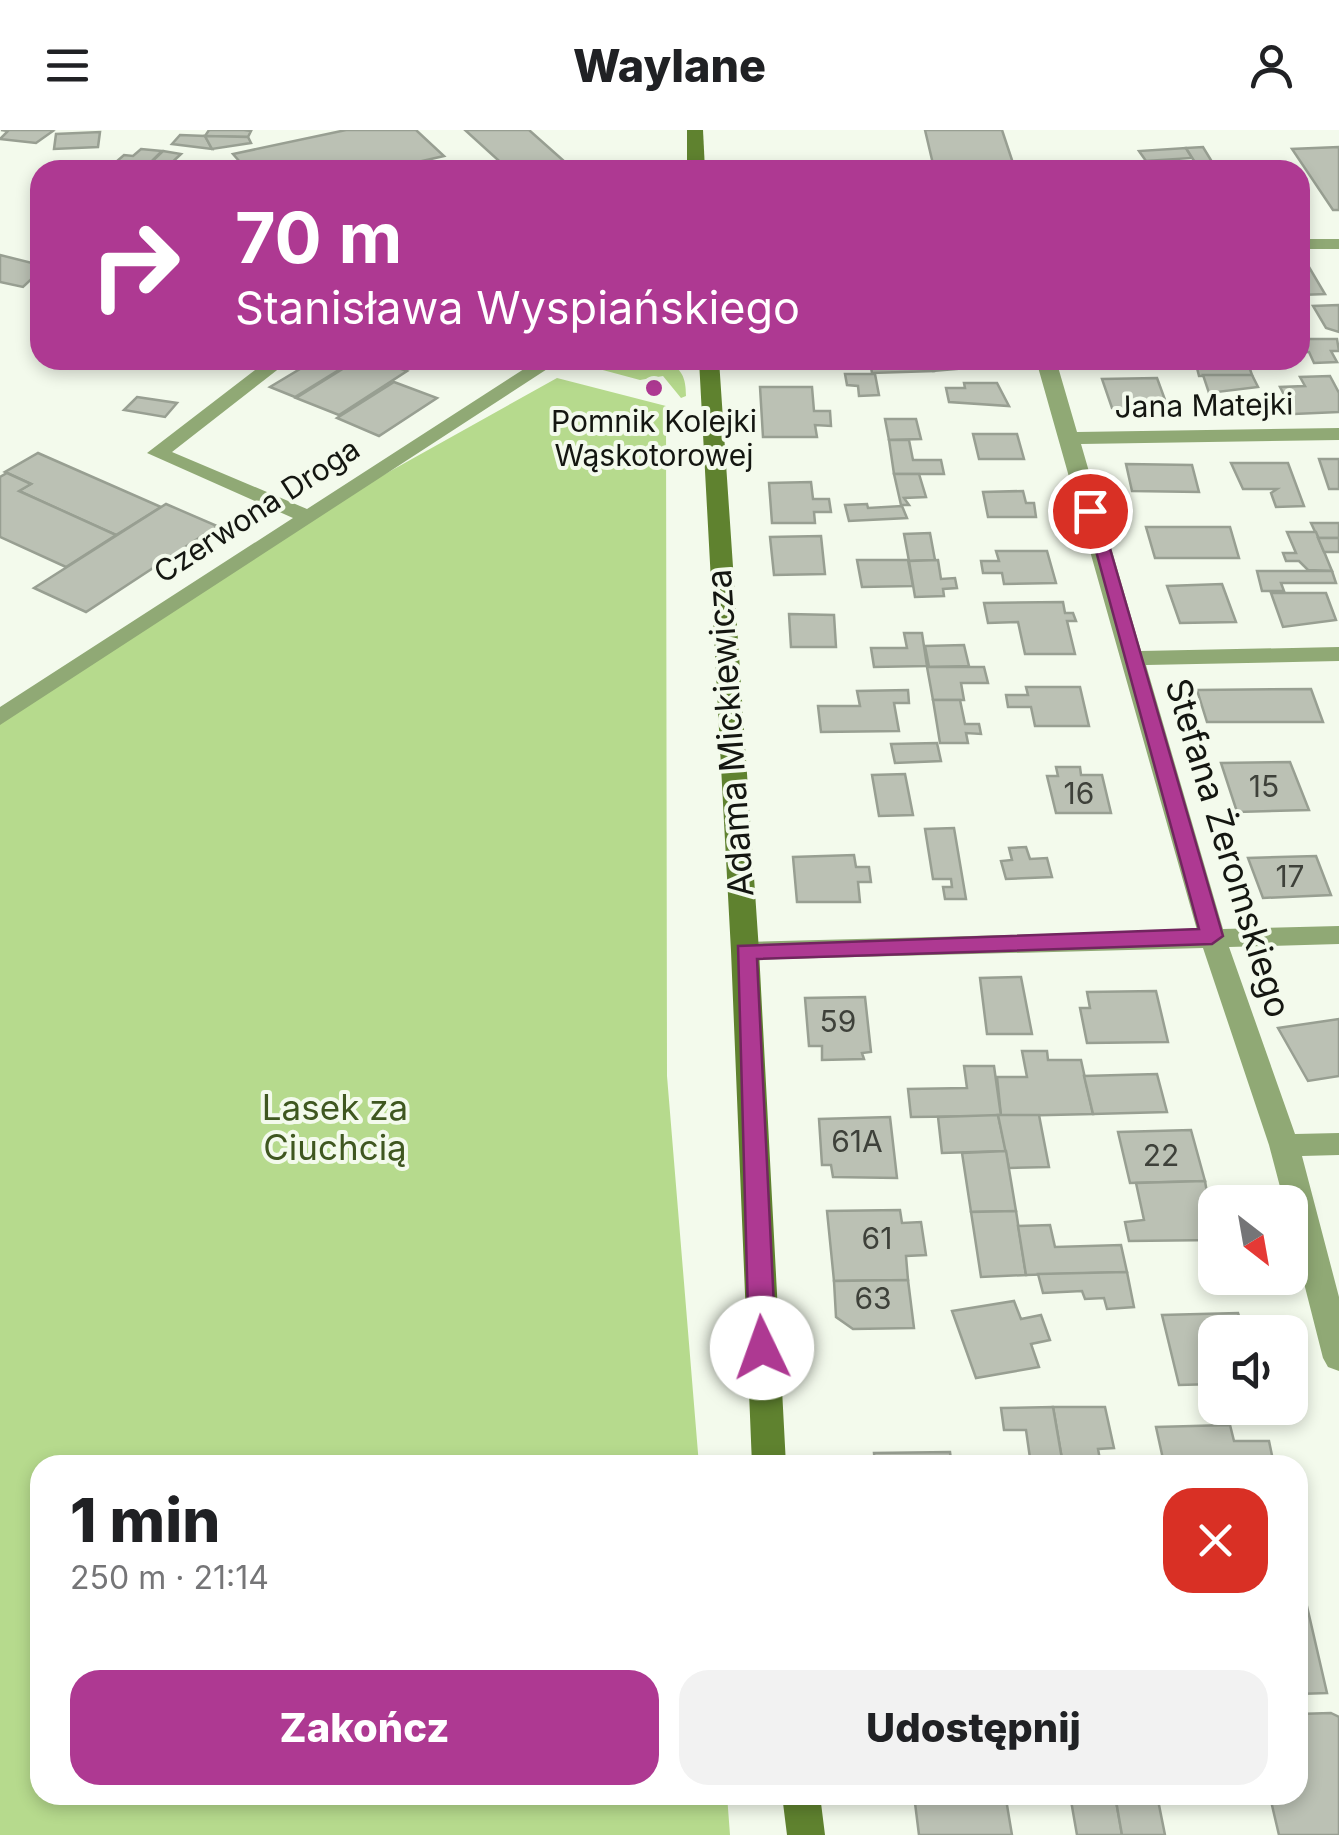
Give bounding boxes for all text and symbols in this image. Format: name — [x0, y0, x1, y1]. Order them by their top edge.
icon: menu — [40, 38, 95, 93]
text: Waylane — [573, 38, 766, 93]
icon: person — [1244, 38, 1299, 93]
text: 70 m — [235, 195, 402, 280]
icon: right — [70, 200, 200, 330]
text: Stanisława Wyspiańskiego — [235, 280, 800, 335]
marker: Pomnik Kolejki Wąskotorowej — [643, 377, 665, 399]
street label: Jana Matejki — [1114, 385, 1294, 425]
place label: Pomnik Kolejki Wąskotorowej — [551, 403, 757, 473]
street label: Czerwona Droga — [147, 430, 366, 590]
pin — [1048, 469, 1133, 554]
icon: arrive — [1063, 484, 1118, 539]
street label: Adama Mickiewicza — [697, 568, 761, 898]
street label: Stefana Żeromskiego — [1157, 673, 1300, 1022]
house number: 15 — [1249, 768, 1279, 804]
house number: 16 — [1064, 775, 1094, 811]
house number: 17 — [1275, 858, 1305, 894]
house number: 59 — [820, 1003, 856, 1039]
park label: Lasek za Ciuchcią — [262, 1086, 408, 1168]
house number: 61A — [831, 1123, 883, 1159]
house number: 22 — [1143, 1137, 1179, 1173]
north arrow — [1198, 1185, 1308, 1295]
map controls — [1198, 1185, 1308, 1425]
house number: 61 — [862, 1220, 892, 1256]
house number: 63 — [854, 1280, 892, 1316]
position arrow — [710, 1296, 814, 1400]
button: sound — [1198, 1315, 1308, 1425]
text: 1 min — [70, 1484, 220, 1556]
button: close — [1163, 1488, 1268, 1593]
text: 250 m · 21:14 — [70, 1558, 269, 1597]
button: Zakończ — [70, 1670, 659, 1785]
button: Udostępnij — [679, 1670, 1268, 1785]

